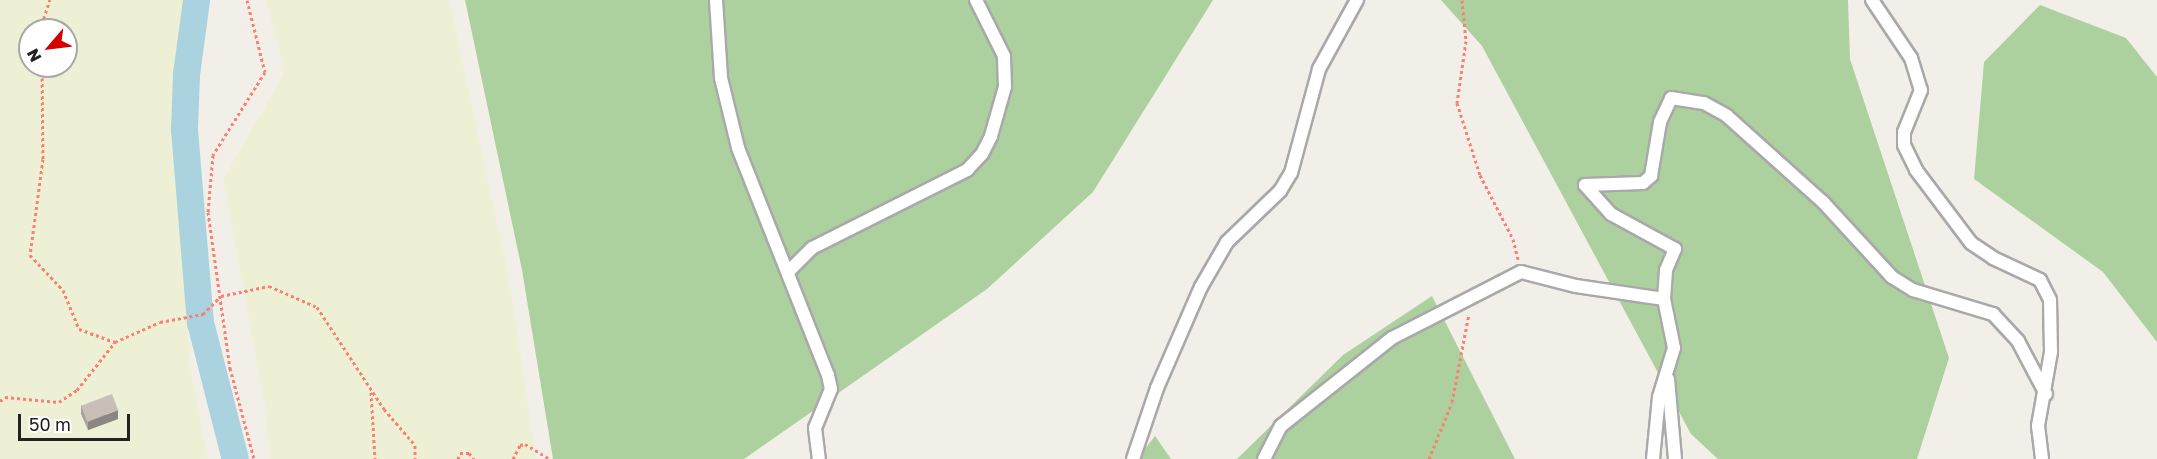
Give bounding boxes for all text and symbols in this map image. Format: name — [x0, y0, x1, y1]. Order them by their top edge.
north arrow — [18, 18, 78, 78]
text: N — [22, 45, 46, 66]
scale bar — [21, 402, 134, 440]
text: 50 m — [29, 413, 71, 435]

